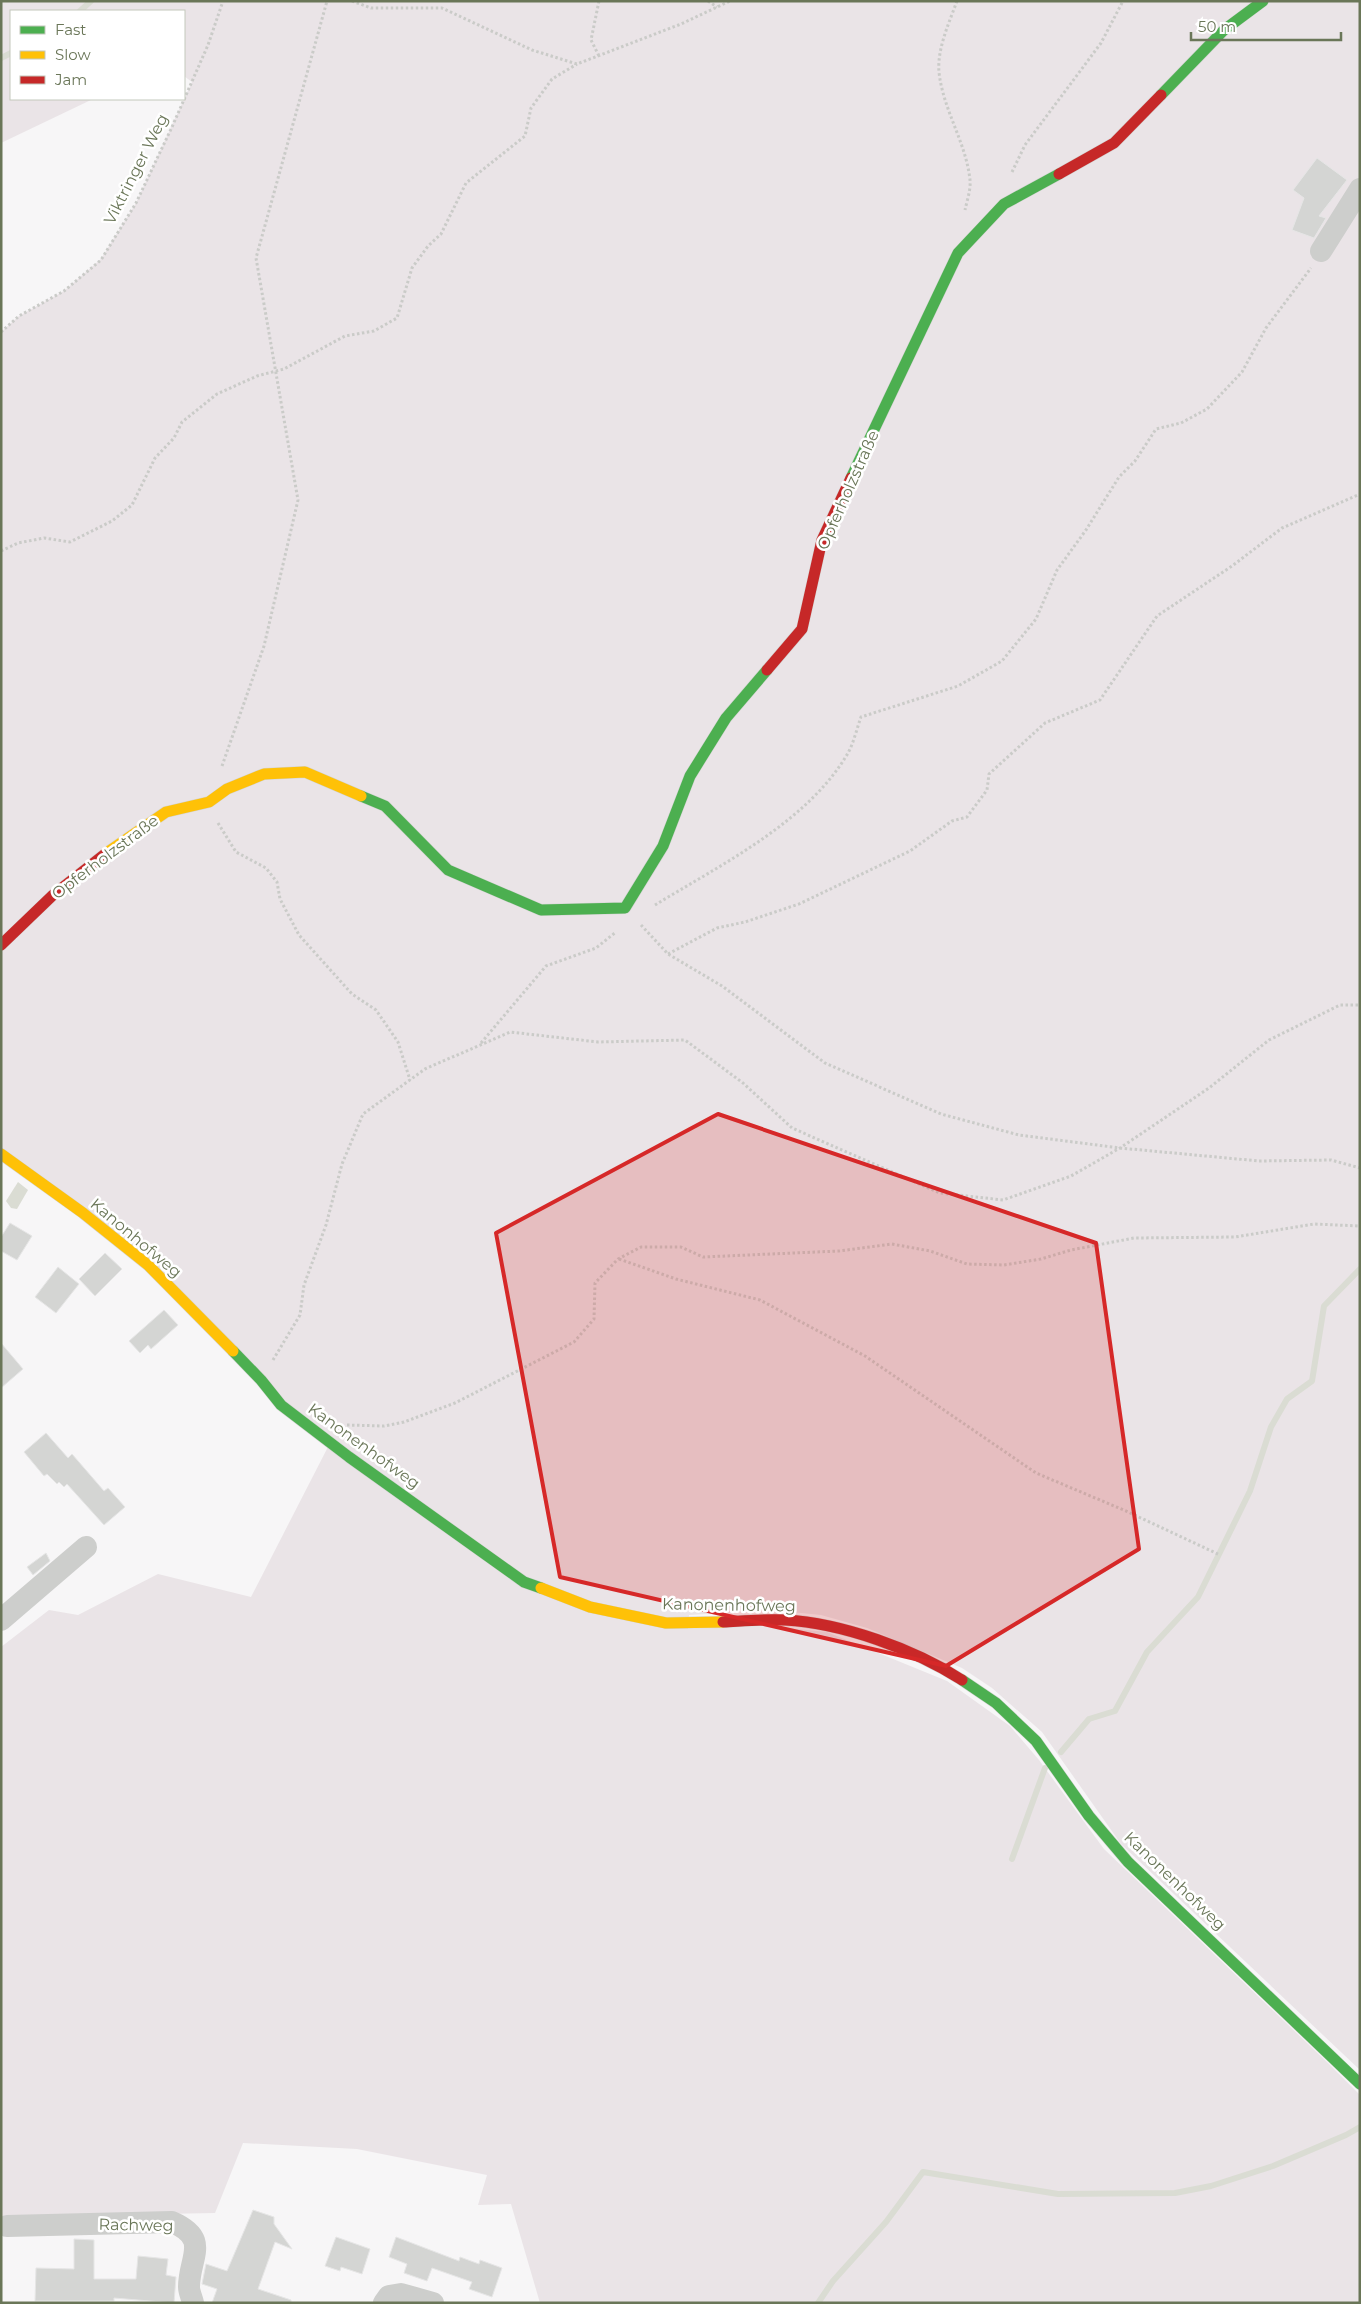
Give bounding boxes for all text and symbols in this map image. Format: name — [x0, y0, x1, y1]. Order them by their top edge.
legend — [10, 10, 185, 100]
scale bar — [1191, 10, 1341, 42]
text: 50 m — [1198, 17, 1236, 36]
text: Fast — [55, 20, 86, 39]
text: Slow — [55, 45, 91, 64]
text: Jam — [54, 70, 87, 89]
street label: Viktringer Weg — [100, 111, 172, 227]
street label: Opferholzstraße — [813, 427, 883, 553]
street label: Opferholzstraße — [48, 811, 162, 903]
street label: Kanonhofweg — [87, 1194, 185, 1282]
street label: Kanonenhofweg — [304, 1399, 424, 1493]
street label: Kanonenhofweg — [662, 1594, 796, 1616]
street label: Kanonenhofweg — [1120, 1828, 1230, 1934]
street label: Rachweg — [98, 2215, 174, 2235]

